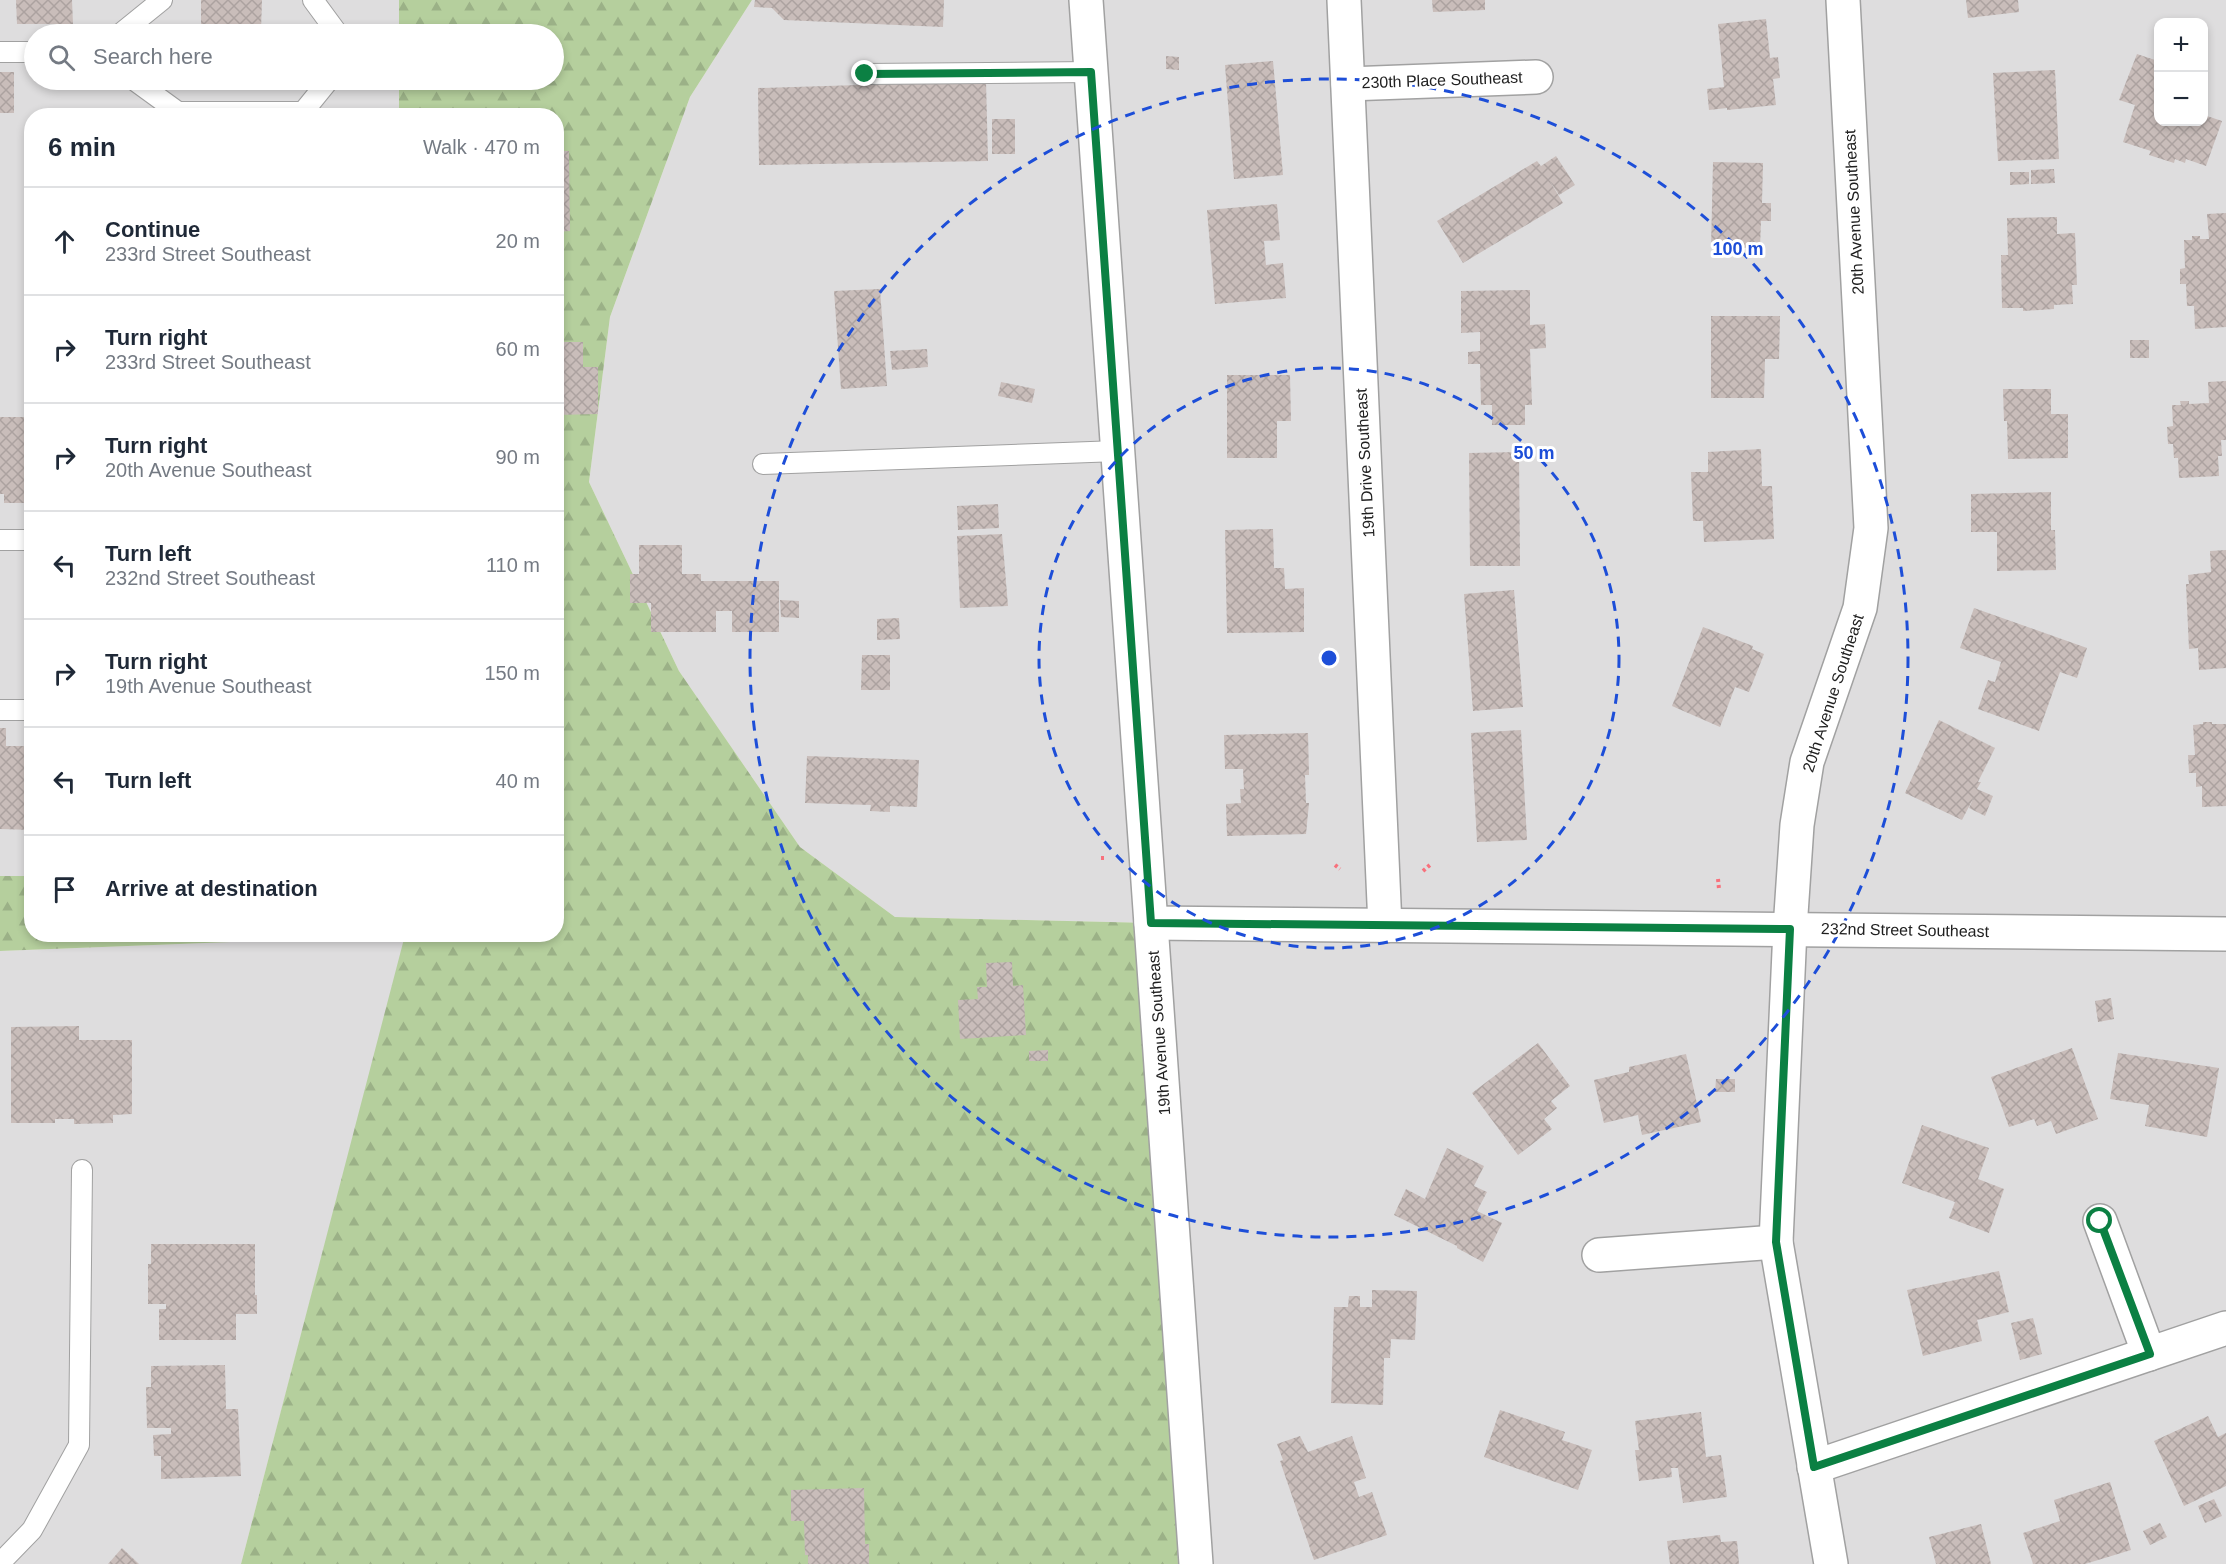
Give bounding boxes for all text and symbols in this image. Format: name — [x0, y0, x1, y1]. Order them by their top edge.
map controls — [2154, 18, 2208, 126]
button: + — [2154, 18, 2208, 72]
search box — [24, 24, 564, 90]
icon: search — [45, 41, 78, 74]
text: Search here — [93, 44, 213, 69]
route end — [851, 60, 877, 86]
street label: 230th Place Southeast — [1361, 69, 1523, 91]
button: − — [2154, 72, 2208, 126]
street label: 20th Avenue Southeast — [1841, 129, 1867, 295]
text: 6 min — [48, 132, 116, 162]
text: Walk · 470 m — [423, 136, 540, 158]
text: Continue — [105, 217, 200, 242]
icon: ahead — [48, 225, 81, 258]
text: 20 m — [496, 230, 540, 252]
text: 100 m — [1712, 239, 1764, 259]
text: 233rd Street Southeast — [105, 243, 311, 265]
text: Turn right — [105, 325, 207, 350]
icon: right — [48, 333, 81, 366]
text: 60 m — [496, 338, 540, 360]
text: 233rd Street Southeast — [105, 351, 311, 373]
street label: 19th Drive Southeast — [1353, 387, 1377, 538]
text: Turn right — [105, 433, 207, 458]
icon: right — [48, 441, 81, 474]
text: 50 m — [1513, 443, 1555, 463]
text: 90 m — [496, 446, 540, 468]
text: 20th Avenue Southeast — [105, 459, 311, 481]
text: Turn left — [105, 541, 191, 566]
icon: left — [48, 549, 81, 582]
text: 110 m — [486, 554, 540, 576]
text: 232nd Street Southeast — [105, 567, 315, 589]
street label: 20th Avenue Southeast — [1799, 611, 1867, 774]
centre of rings — [1319, 648, 1339, 668]
text: Turn right — [105, 649, 207, 674]
icon: right — [48, 657, 81, 690]
text: 150 m — [484, 662, 540, 684]
text: 19th Avenue Southeast — [105, 675, 311, 697]
icon: left — [48, 765, 81, 798]
text: Turn left — [105, 768, 191, 793]
text: 40 m — [496, 770, 540, 792]
icon: arrive — [48, 873, 81, 906]
text: Arrive at destination — [105, 876, 318, 901]
street label: 232nd Street Southeast — [1821, 920, 1990, 940]
street label: 19th Avenue Southeast — [1145, 949, 1173, 1116]
route start — [2086, 1207, 2112, 1233]

